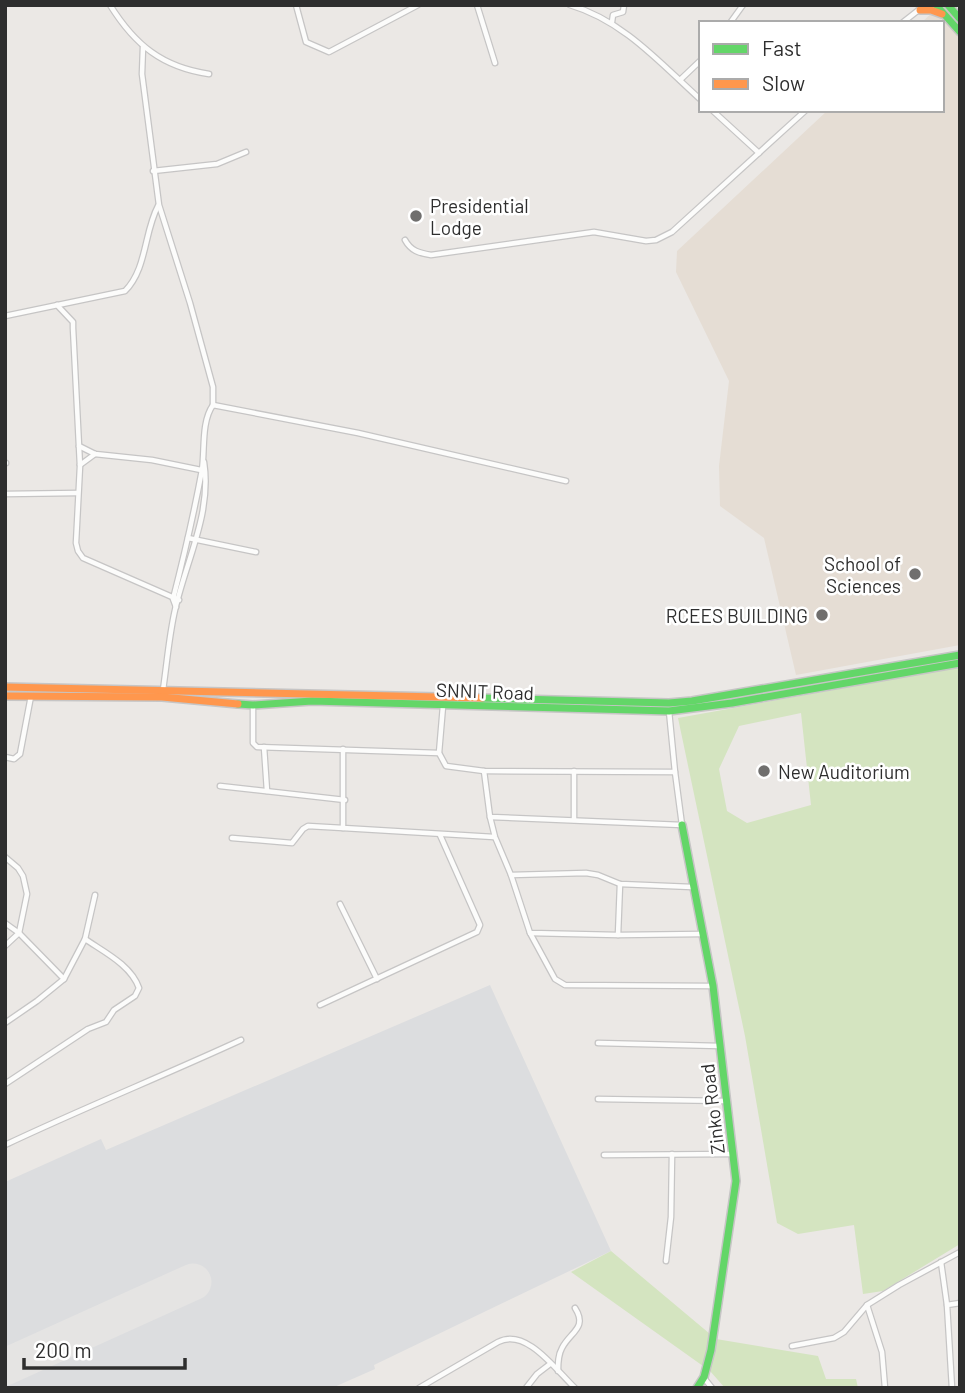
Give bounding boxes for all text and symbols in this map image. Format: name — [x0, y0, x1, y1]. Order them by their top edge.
legend — [699, 21, 944, 112]
text: Fast — [762, 35, 802, 60]
text: Slow — [762, 70, 805, 95]
place label: Presidential Lodge — [430, 194, 529, 239]
marker: Presidential Lodge — [408, 208, 424, 224]
place label: School of Sciences — [824, 552, 901, 597]
marker: School of Sciences — [907, 566, 923, 582]
place label: RCEES BUILDING — [666, 604, 808, 627]
marker: RCEES BUILDING — [814, 607, 830, 623]
street label: SNNIT Road — [436, 678, 534, 704]
place label: New Auditorium — [778, 760, 910, 783]
marker: New Auditorium — [756, 763, 772, 779]
street label: Zinko Road — [695, 1063, 729, 1155]
scale bar — [24, 1326, 186, 1370]
text: 200 m — [35, 1337, 92, 1362]

